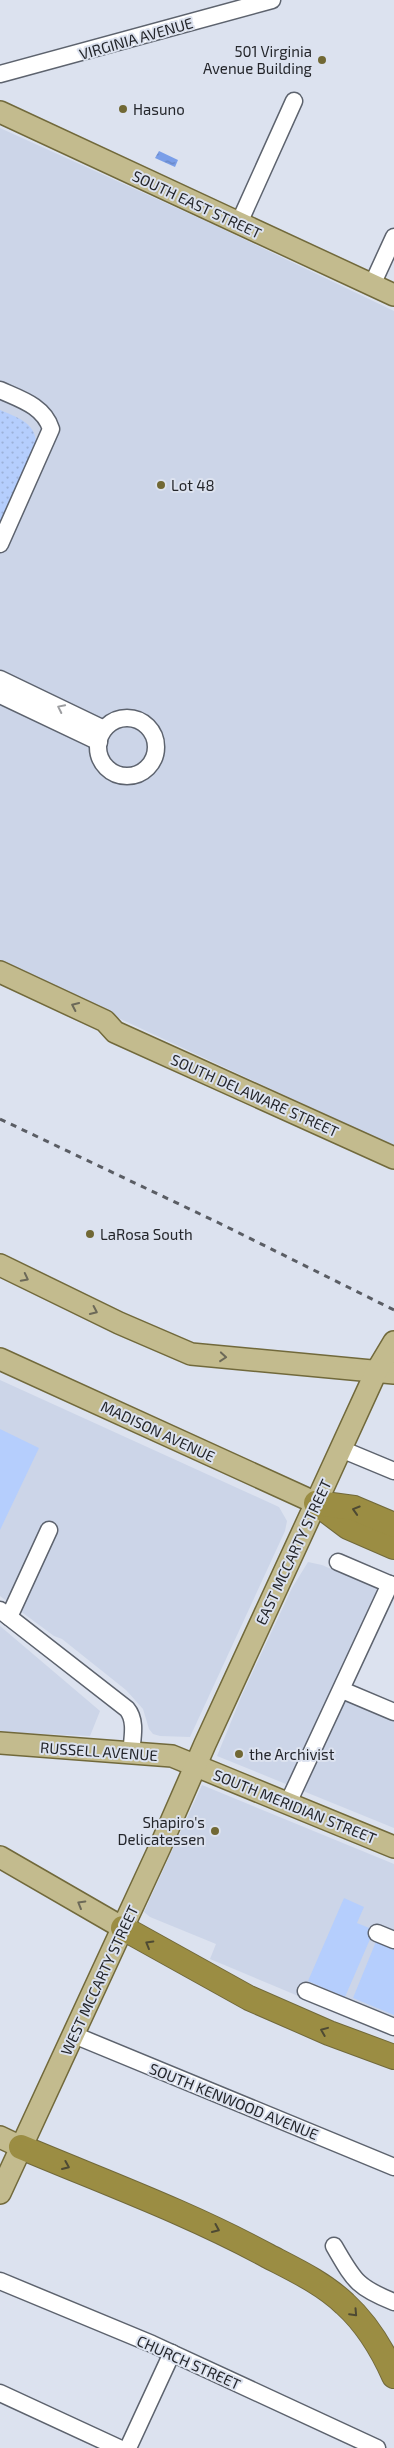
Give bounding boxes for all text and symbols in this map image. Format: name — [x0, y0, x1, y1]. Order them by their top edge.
street label: VIRGINIA AVENUE — [77, 13, 195, 63]
place label: 501 Virginia Avenue Building — [203, 42, 313, 77]
marker: 501 Virginia Avenue Building — [316, 54, 328, 66]
place label: Hasuno — [133, 100, 185, 118]
marker: Hasuno — [117, 103, 129, 115]
street label: SOUTH EAST STREET — [130, 166, 265, 242]
place label: Lot 48 — [171, 476, 215, 494]
marker: Lot 48 — [155, 479, 167, 491]
one-way arrow — [57, 704, 66, 714]
one-way arrow — [71, 1003, 80, 1013]
street label: SOUTH DELAWARE STREET — [168, 1050, 342, 1140]
place label: LaRosa South — [100, 1225, 193, 1243]
marker: LaRosa South — [84, 1228, 96, 1240]
one-way arrow — [20, 1272, 29, 1282]
one-way arrow — [89, 1305, 98, 1315]
one-way arrow — [219, 1352, 227, 1363]
street label: MADISON AVENUE — [98, 1397, 218, 1465]
street label: EAST MCCARTY STREET — [251, 1476, 335, 1628]
one-way arrow — [352, 1505, 361, 1515]
street label: RUSSELL AVENUE — [40, 1738, 158, 1764]
place label: the Archivist — [249, 1745, 335, 1763]
marker: the Archivist — [233, 1748, 245, 1760]
street label: SOUTH MERIDIAN STREET — [211, 1765, 379, 1847]
place label: Shapiro's Delicatessen — [117, 1813, 205, 1848]
marker: Shapiro's Delicatessen — [209, 1825, 221, 1837]
one-way arrow — [77, 1900, 86, 1910]
street label: WEST MCCARTY STREET — [56, 1902, 142, 2058]
one-way arrow — [146, 1940, 155, 1950]
one-way arrow — [320, 2027, 329, 2038]
street label: SOUTH KENWOOD AVENUE — [147, 2059, 321, 2143]
one-way arrow — [61, 2159, 70, 2170]
one-way arrow — [211, 2223, 220, 2234]
one-way arrow — [348, 2307, 357, 2316]
street label: CHURCH STREET — [134, 2331, 244, 2393]

